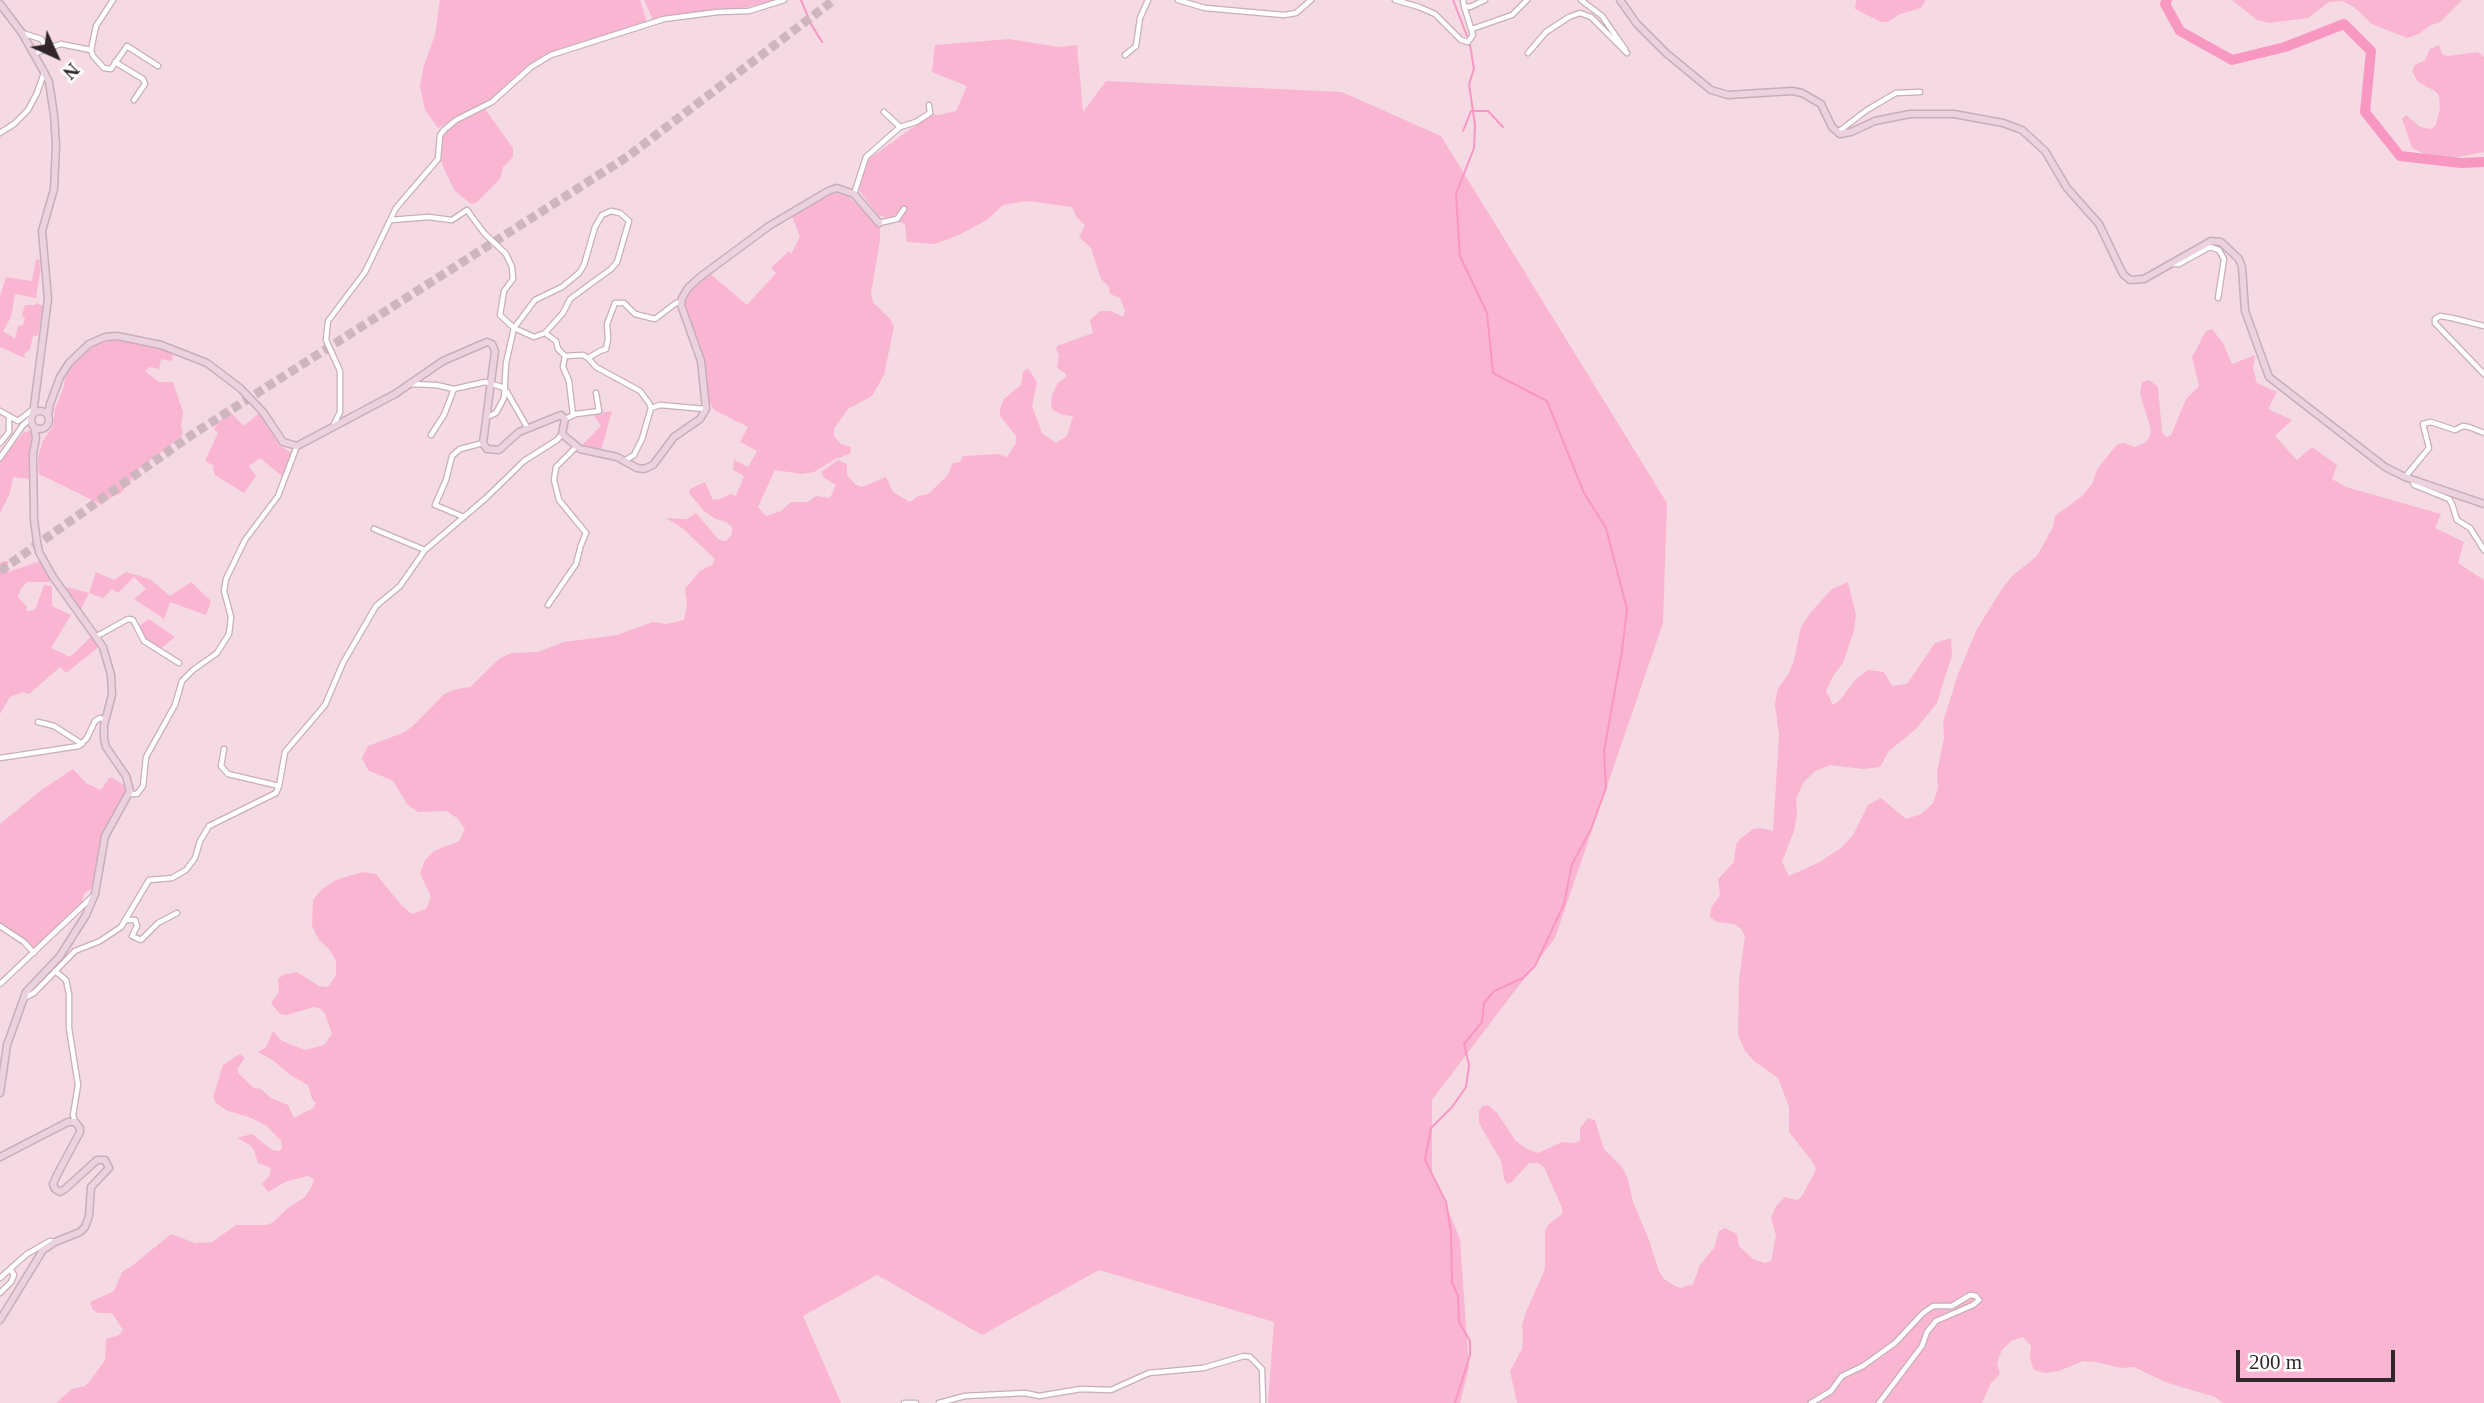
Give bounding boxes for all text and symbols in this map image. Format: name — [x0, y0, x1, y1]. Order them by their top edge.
north arrow — [21, 21, 91, 91]
text: N — [59, 59, 83, 83]
scale bar — [2239, 1336, 2398, 1380]
text: 200 m — [2249, 1350, 2302, 1374]

